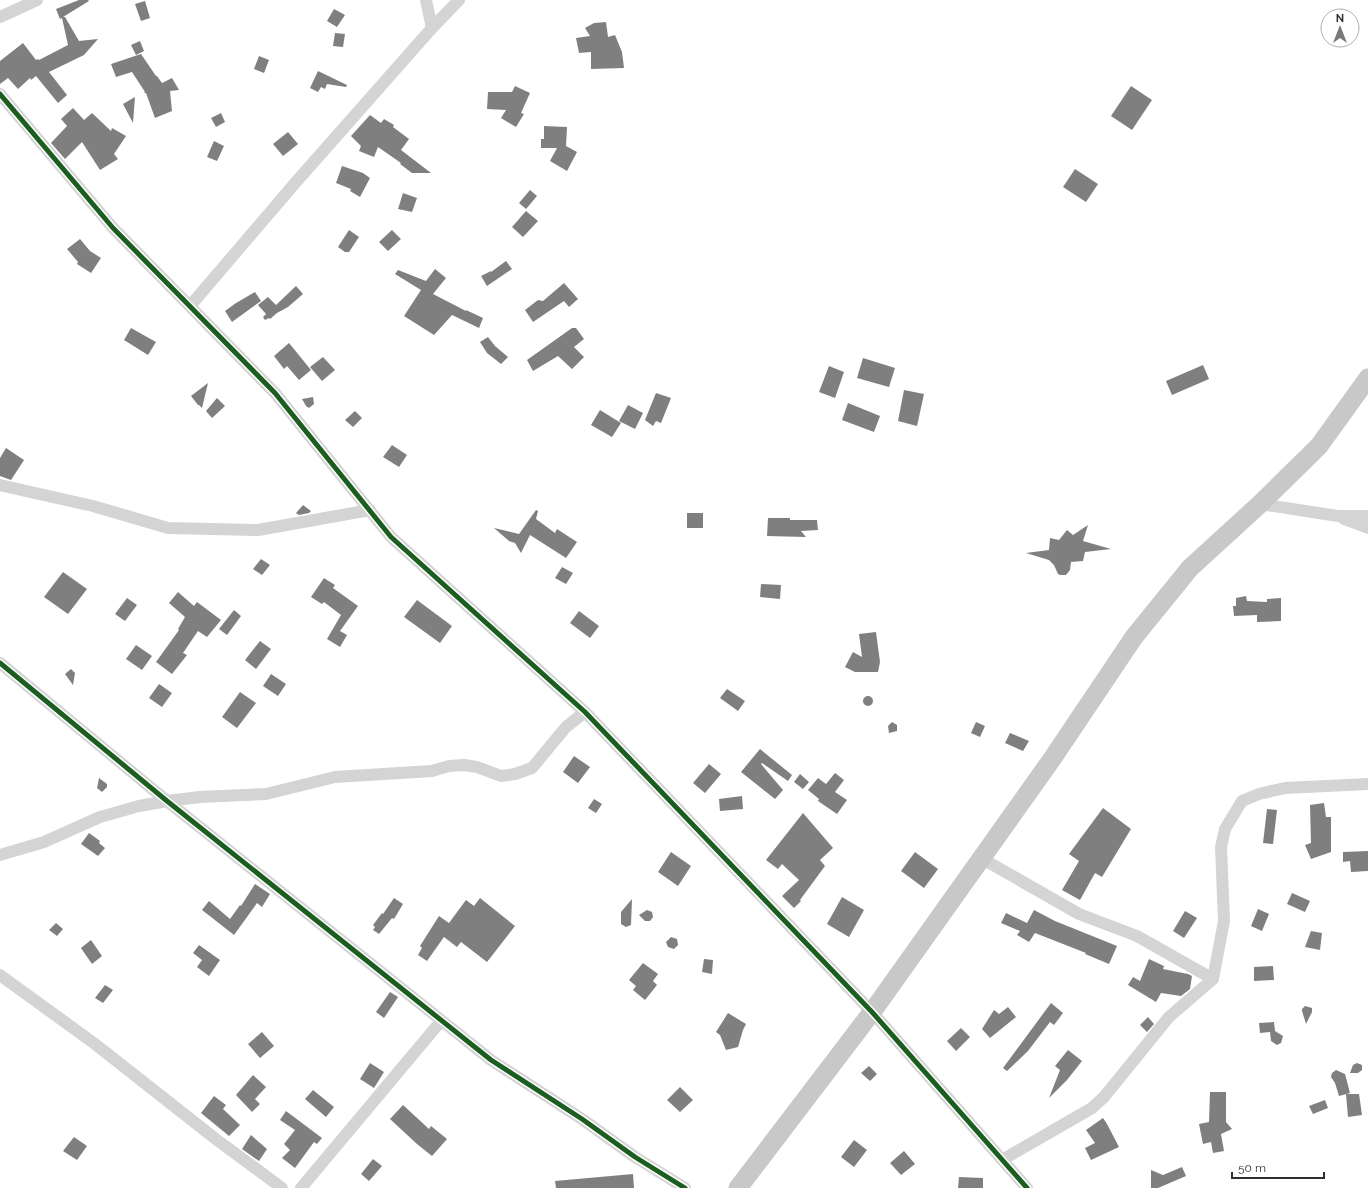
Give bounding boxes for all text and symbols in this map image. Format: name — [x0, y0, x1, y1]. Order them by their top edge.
north arrow — [1320, 8, 1360, 48]
text: N — [1336, 12, 1344, 25]
scale bar — [1232, 1154, 1324, 1180]
text: 50 m — [1238, 1161, 1266, 1175]

